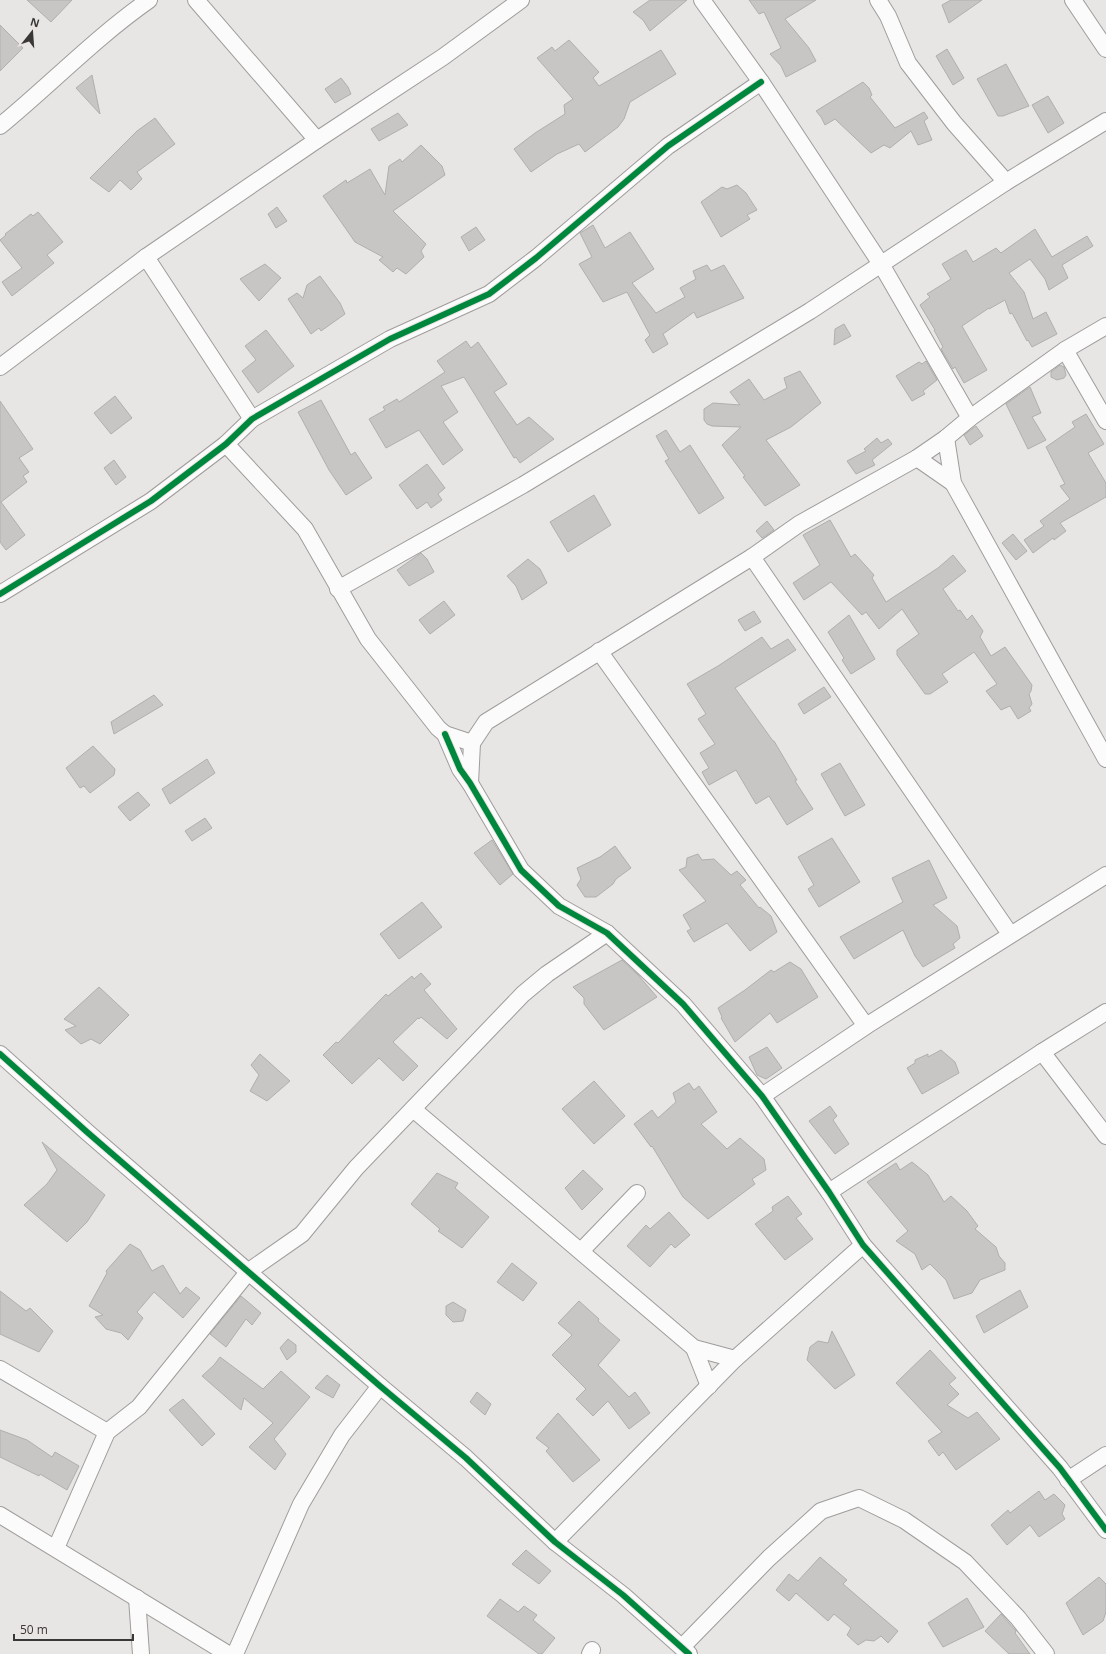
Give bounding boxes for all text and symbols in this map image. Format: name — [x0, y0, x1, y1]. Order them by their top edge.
north arrow — [12, 12, 52, 52]
text: N — [29, 13, 42, 30]
scale bar — [14, 1616, 133, 1642]
text: 50 m — [20, 1621, 48, 1638]

